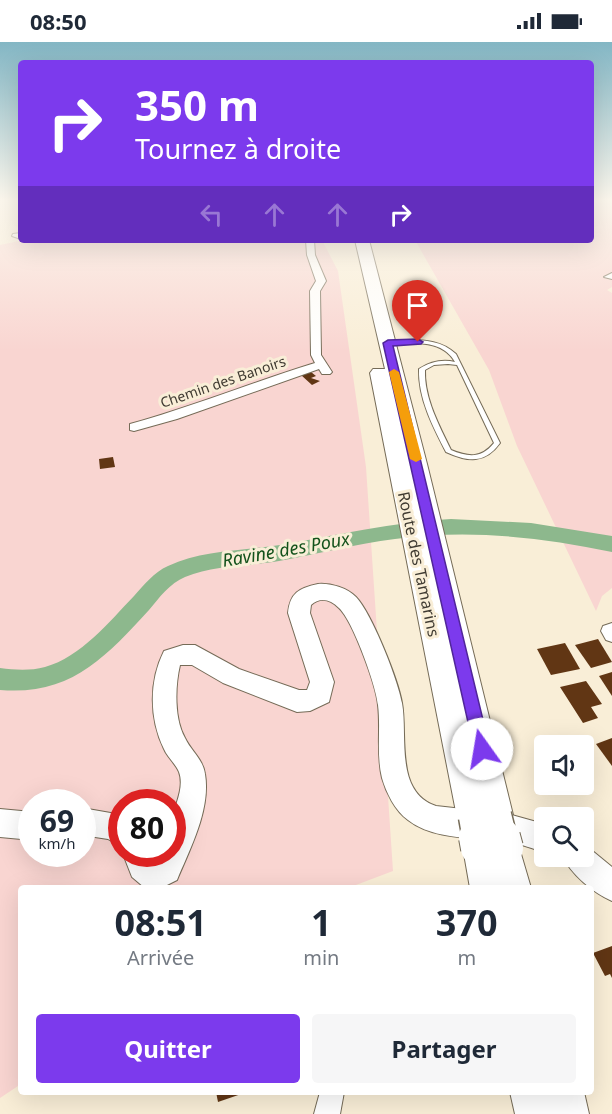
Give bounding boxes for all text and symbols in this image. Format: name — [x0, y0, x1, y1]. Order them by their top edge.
text: 08:50 — [30, 6, 87, 36]
text: 350 m — [135, 76, 259, 133]
icon: right — [36, 84, 114, 162]
text: Tournez à droite — [135, 130, 341, 167]
icon: left — [195, 198, 228, 231]
icon: ahead — [258, 198, 291, 231]
icon: ahead — [321, 198, 354, 231]
icon: right — [384, 198, 417, 231]
pin — [392, 280, 443, 342]
icon: arrive — [401, 289, 434, 322]
street label: Chemin des Banoirs — [158, 351, 288, 412]
street label: Route des Tamarins — [393, 489, 445, 639]
water label: Ravine des Poux — [220, 526, 353, 572]
position arrow — [450, 717, 514, 781]
map controls — [534, 735, 594, 867]
button: sound — [534, 735, 594, 795]
speed limit sign: 80 — [108, 789, 186, 867]
text: 69 — [40, 800, 74, 841]
button: search — [534, 807, 594, 867]
text: km/h — [39, 833, 75, 853]
text: 08:51 — [114, 898, 207, 947]
text: 1 — [311, 898, 332, 947]
text: 370 — [436, 898, 498, 947]
text: Arrivée — [127, 944, 194, 971]
text: min — [303, 944, 339, 971]
text: m — [457, 944, 476, 971]
button: Quitter — [36, 1014, 300, 1083]
button: Partager — [312, 1014, 576, 1083]

